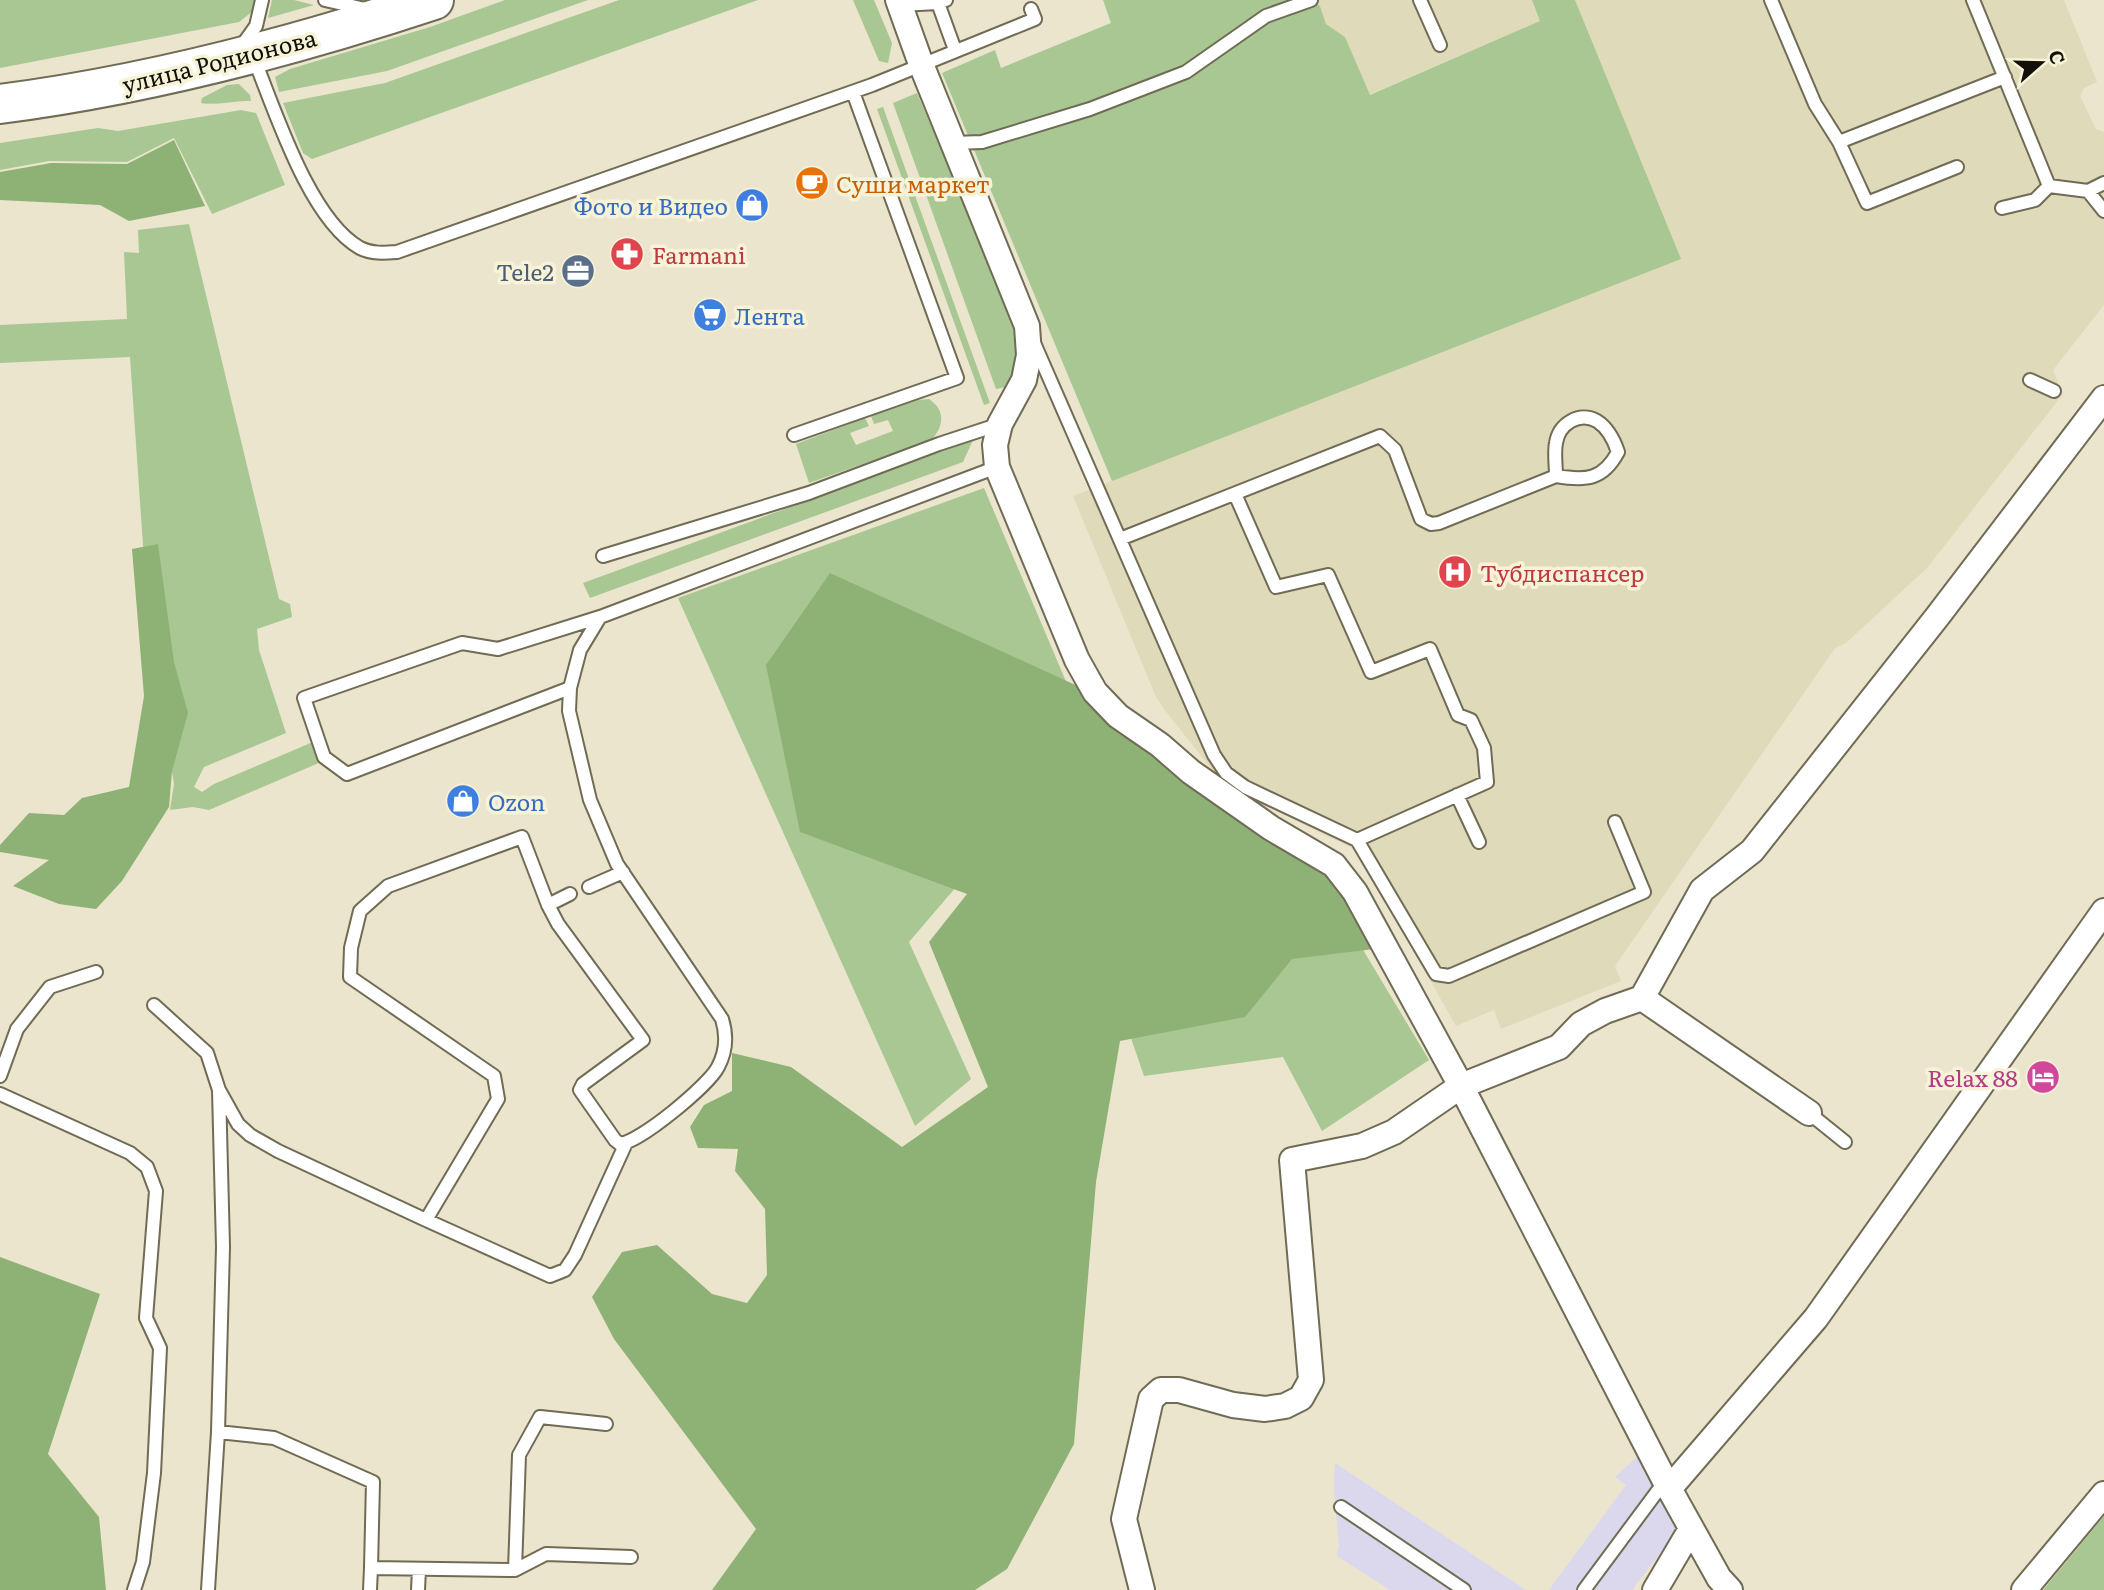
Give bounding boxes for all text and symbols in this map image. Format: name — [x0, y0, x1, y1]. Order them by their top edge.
street label: улица Родионова — [118, 19, 320, 101]
north arrow — [2006, 28, 2076, 98]
text: С — [2042, 46, 2073, 68]
cafe icon: Суши маркет — [793, 164, 831, 202]
place label: Суши маркет — [836, 166, 990, 200]
shop icon: Фото и Видео — [733, 186, 771, 224]
place label: Фото и Видео — [574, 188, 728, 222]
pharmacy icon: Farmani — [608, 235, 646, 273]
place label: Farmani — [652, 237, 746, 271]
office icon: Tele2 — [559, 252, 597, 290]
place label: Tele2 — [496, 254, 554, 288]
supermarket icon: Лента — [691, 296, 729, 334]
place label: Лента — [734, 298, 805, 332]
hospital icon: Тубдиспансер — [1436, 553, 1474, 591]
place label: Тубдиспансер — [1480, 555, 1644, 589]
shop icon: Ozon — [444, 782, 482, 820]
place label: Ozon — [488, 784, 545, 818]
hotel icon: Relax 88 — [2024, 1058, 2062, 1096]
place label: Relax 88 — [1927, 1060, 2018, 1094]

